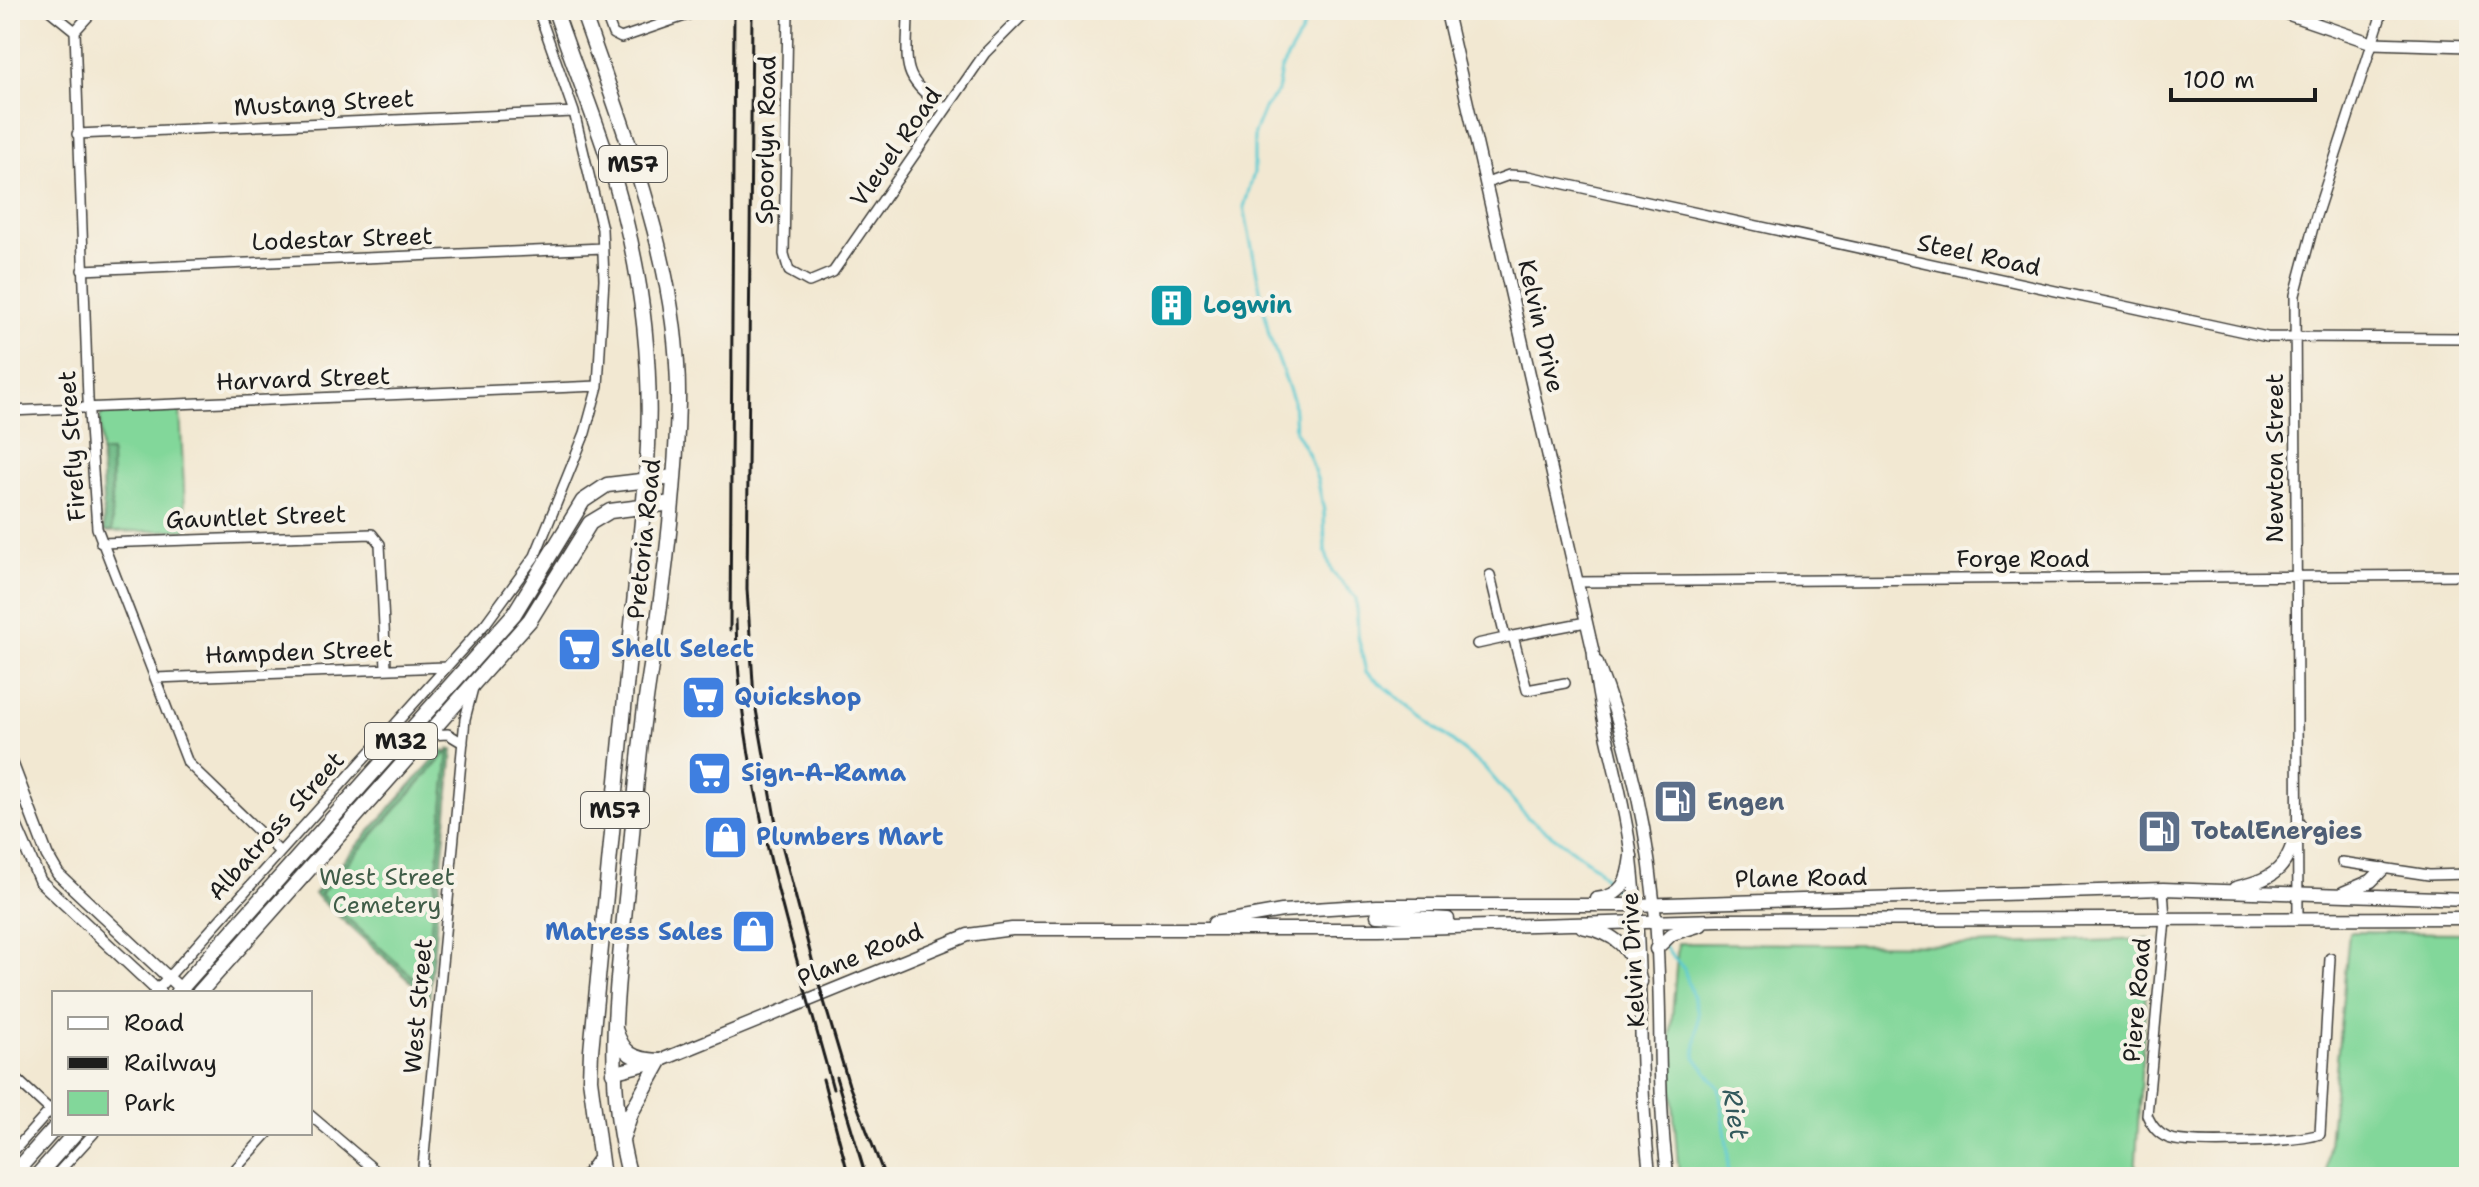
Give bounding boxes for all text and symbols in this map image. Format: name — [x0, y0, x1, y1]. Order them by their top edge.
scale bar — [2171, 52, 2315, 102]
street label: Spoorlyn Road — [749, 55, 783, 225]
text: 100 m — [2183, 64, 2255, 96]
street label: Vleuel Road — [843, 81, 949, 213]
street label: Mustang Street — [233, 82, 415, 124]
road number: M57 — [599, 146, 667, 182]
street label: Lodestar Street — [251, 220, 433, 258]
street label: Steel Road — [1914, 226, 2044, 284]
street label: Kelvin Drive — [1510, 256, 1572, 396]
building icon: Logwin — [1148, 281, 1196, 329]
place label: Logwin — [1203, 289, 1292, 321]
street label: Harvard Street — [215, 360, 391, 398]
street label: Firefly Street — [51, 370, 93, 522]
street label: Newton Street — [2259, 373, 2291, 543]
street label: Pretoria Road — [620, 457, 668, 621]
street label: Gauntlet Street — [165, 498, 347, 536]
street label: Forge Road — [1956, 543, 2090, 575]
supermarket icon: Shell Select — [556, 625, 604, 673]
street label: Hampden Street — [204, 633, 394, 671]
place label: Shell Select — [611, 633, 754, 665]
supermarket icon: Quickshop — [679, 673, 727, 721]
place label: Quickshop — [734, 681, 861, 713]
road number: M32 — [365, 723, 437, 759]
street label: Albatross Street — [201, 745, 351, 907]
supermarket icon: Sign-A-Rama — [686, 749, 734, 797]
place label: Sign-A-Rama — [741, 757, 907, 789]
fuel station icon: Engen — [1652, 778, 1700, 826]
place label: Engen — [1707, 786, 1784, 818]
road number: M57 — [581, 792, 649, 828]
fuel station icon: TotalEnergies — [2136, 807, 2184, 855]
shop icon: Plumbers Mart — [701, 813, 749, 861]
place label: TotalEnergies — [2191, 815, 2362, 847]
place label: Plumbers Mart — [756, 821, 944, 853]
park label: West Street Cemetery — [319, 861, 455, 921]
street label: Plane Road — [1734, 861, 1868, 895]
street label: Kelvin Drive — [1613, 891, 1653, 1029]
shop icon: Matress Sales — [730, 908, 778, 956]
street label: Plane Road — [793, 915, 927, 995]
place label: Matress Sales — [545, 916, 723, 948]
street label: Piere Road — [2116, 936, 2158, 1064]
street label: West Street — [396, 937, 440, 1075]
legend — [52, 991, 312, 1135]
text: Road — [124, 1007, 184, 1039]
text: Railway — [124, 1047, 217, 1079]
water label: Riet — [1714, 1086, 1758, 1143]
text: Park — [124, 1087, 176, 1119]

